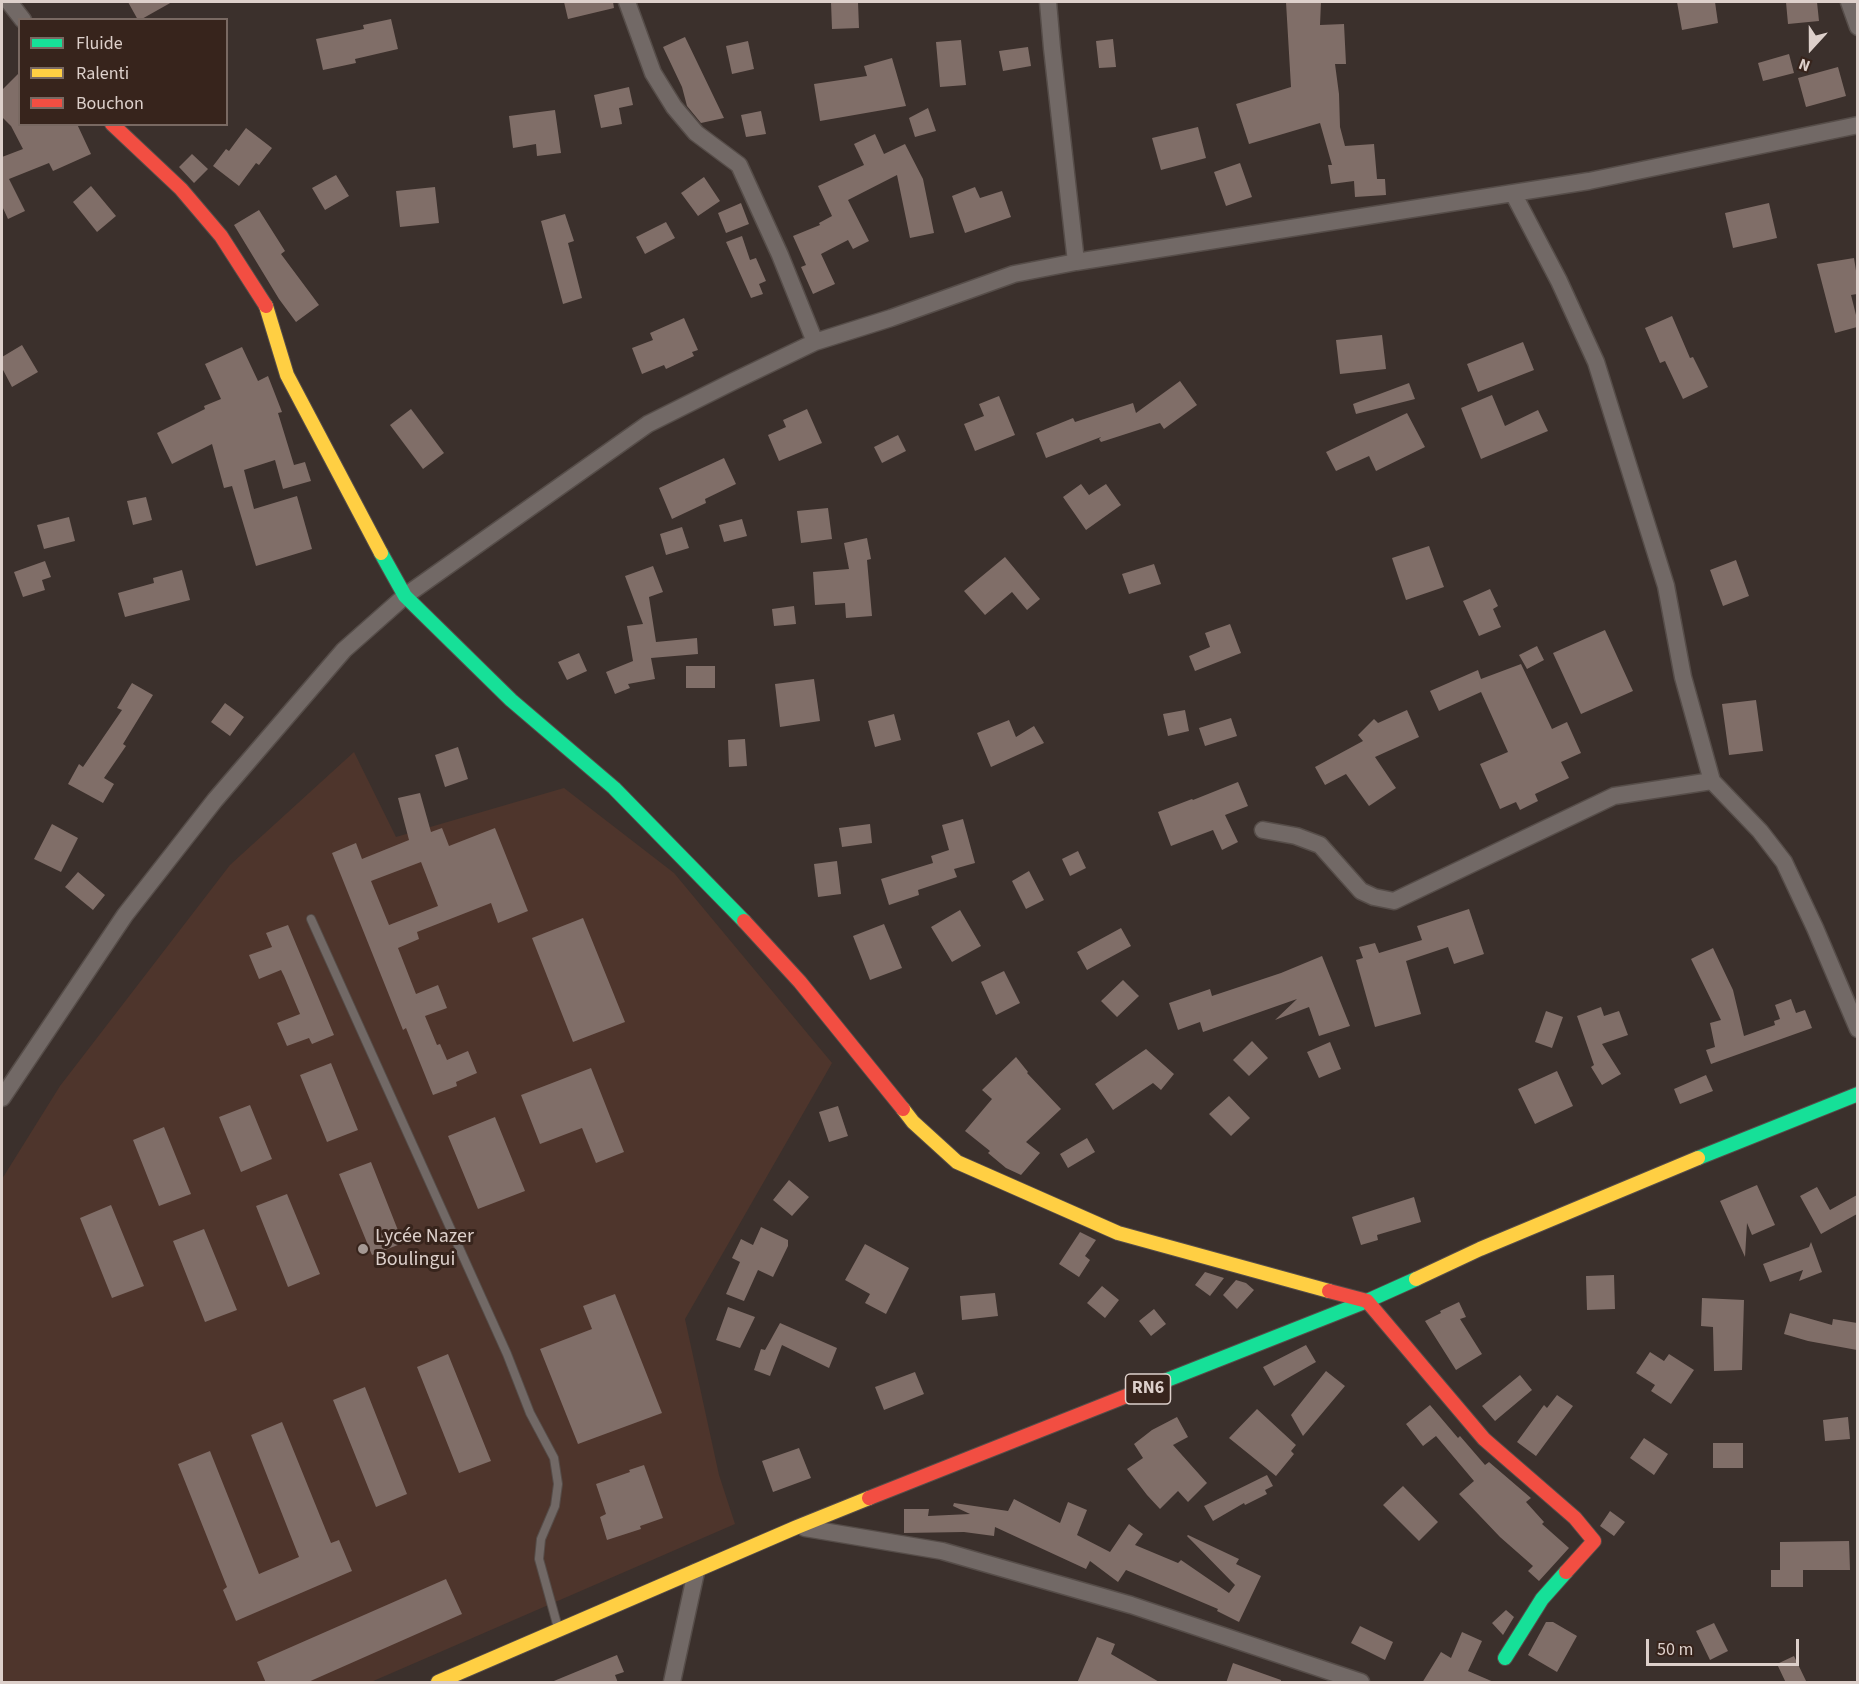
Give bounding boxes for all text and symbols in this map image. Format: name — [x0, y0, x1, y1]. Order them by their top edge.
legend — [18, 18, 228, 126]
north arrow — [1781, 18, 1841, 78]
text: Fluide — [76, 31, 123, 56]
text: N — [1796, 53, 1813, 77]
text: Ralenti — [76, 61, 129, 86]
text: Bouchon — [76, 91, 144, 116]
place label: Lycée Nazer Boulingui — [375, 1226, 474, 1273]
marker: Lycée Nazer Boulingui — [356, 1242, 370, 1256]
road number: RN6 — [1126, 1374, 1170, 1404]
scale bar — [1649, 1627, 1802, 1665]
text: 50 m — [1657, 1637, 1693, 1662]

